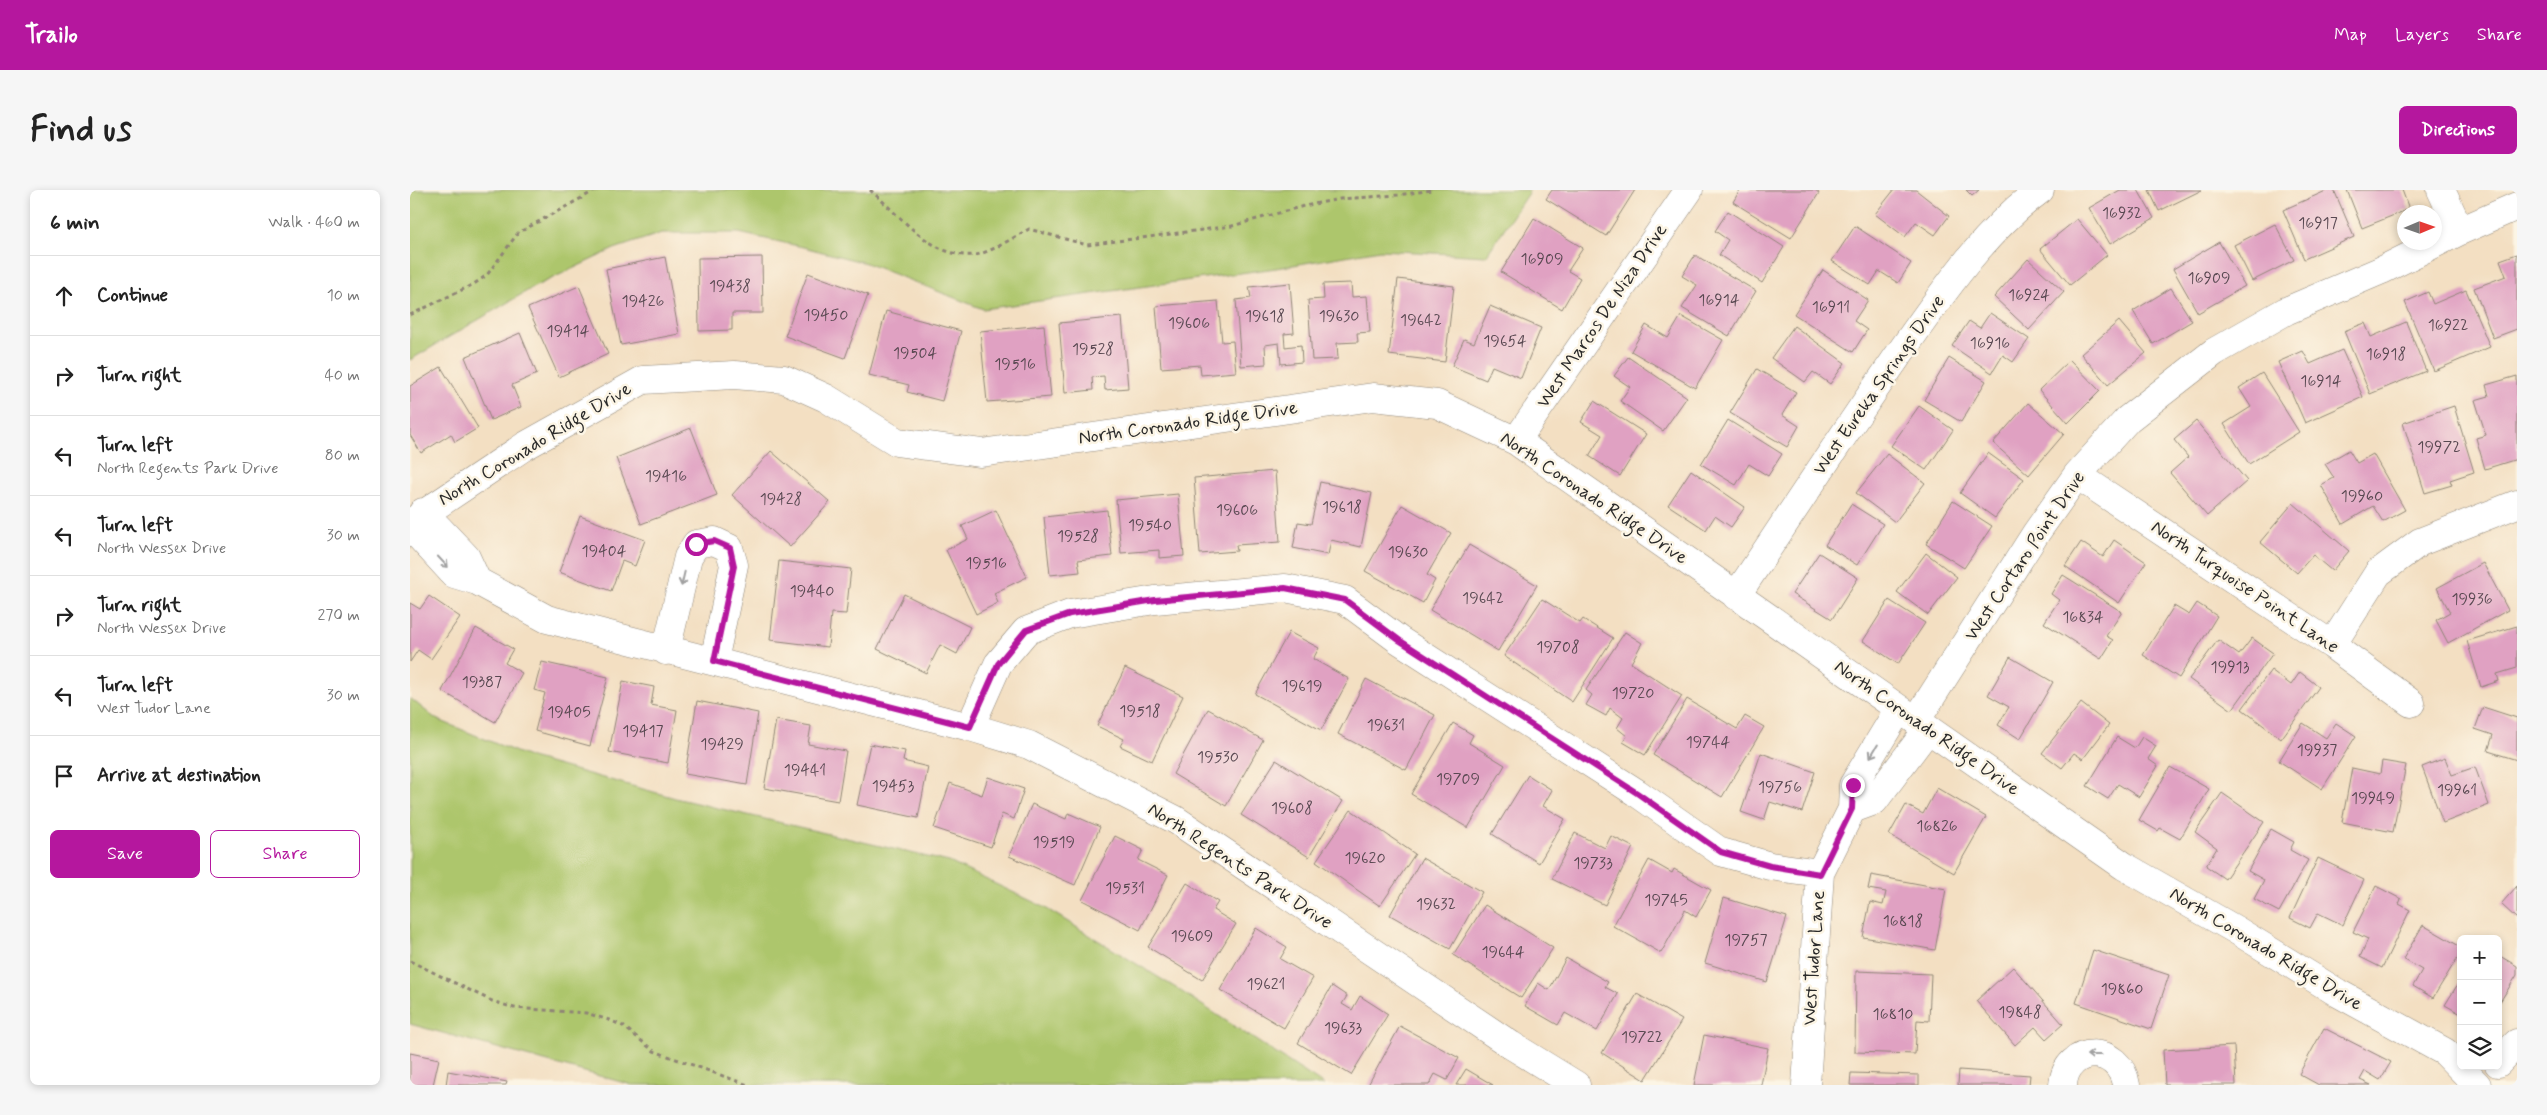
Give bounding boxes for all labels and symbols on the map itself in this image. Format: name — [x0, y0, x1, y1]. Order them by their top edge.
house number: 16932 — [2102, 203, 2142, 224]
north arrow — [2397, 205, 2442, 250]
house number: 16917 — [2298, 213, 2338, 234]
street label: West Marcos De Niza Drive — [1531, 219, 1673, 413]
house number: 16909 — [1521, 249, 1563, 270]
house number: 16909 — [2188, 268, 2230, 289]
house number: 19438 — [709, 276, 751, 297]
house number: 16924 — [2008, 285, 2050, 306]
house number: 16914 — [1698, 290, 1740, 311]
street label: West Eureka Springs Drive — [1807, 290, 1952, 481]
house number: 19426 — [622, 291, 665, 312]
house number: 16911 — [1812, 297, 1850, 318]
house number: 19450 — [804, 305, 848, 326]
house number: 19618 — [1245, 306, 1285, 327]
house number: 19630 — [1319, 306, 1359, 327]
house number: 19642 — [1400, 310, 1442, 331]
house number: 19606 — [1168, 313, 1210, 334]
house number: 16922 — [2428, 315, 2468, 336]
house number: 19414 — [547, 321, 590, 342]
house number: 19654 — [1483, 331, 1527, 352]
house number: 16916 — [1970, 333, 2010, 354]
house number: 19528 — [1072, 339, 1114, 360]
house number: 19504 — [893, 343, 937, 364]
house number: 16918 — [2366, 344, 2406, 365]
house number: 19516 — [994, 354, 1036, 375]
house number: 16914 — [2300, 371, 2342, 392]
street label: North Coronado Ridge Drive — [434, 376, 638, 514]
street label: North Coronado Ridge Drive — [1077, 395, 1300, 454]
street label: North Coronado Ridge Drive — [1494, 426, 1693, 573]
house number: 19972 — [2417, 437, 2461, 458]
house number: 19416 — [645, 466, 687, 487]
street label: West Cortaro Point Drive — [1959, 466, 2091, 646]
house number: 19960 — [2341, 486, 2383, 507]
house number: 19428 — [760, 489, 802, 510]
house number: 19618 — [1322, 497, 1362, 518]
house number: 19606 — [1216, 500, 1258, 521]
house number: 19540 — [1128, 515, 1172, 536]
street label: North Turquoise Point Lane — [2146, 515, 2344, 659]
house number: 19528 — [1057, 526, 1099, 547]
route start — [685, 533, 708, 556]
house number: 19404 — [582, 541, 627, 562]
house number: 19630 — [1388, 542, 1428, 563]
house number: 19516 — [965, 553, 1007, 574]
one-way arrow — [437, 555, 449, 568]
one-way arrow — [678, 570, 687, 586]
house number: 19440 — [790, 581, 834, 602]
house number: 19642 — [1462, 588, 1504, 609]
house number: 19936 — [2451, 589, 2493, 610]
house number: 16834 — [2062, 607, 2104, 628]
house number: 19708 — [1536, 637, 1580, 658]
street label: North Coronado Ridge Drive — [1828, 654, 2025, 804]
house number: 19913 — [2210, 657, 2250, 678]
house number: 19387 — [462, 672, 502, 693]
house number: 19619 — [1282, 676, 1322, 697]
house number: 19720 — [1612, 683, 1654, 704]
house number: 19518 — [1119, 701, 1161, 722]
house number: 19405 — [547, 702, 591, 723]
house number: 19631 — [1367, 715, 1405, 736]
house number: 19417 — [622, 721, 664, 742]
house number: 19744 — [1686, 732, 1731, 753]
house number: 19429 — [700, 734, 744, 755]
house number: 19937 — [2297, 740, 2337, 761]
one-way arrow — [1868, 743, 1878, 757]
house number: 19530 — [1197, 747, 1239, 768]
house number: 19441 — [784, 760, 826, 781]
house number: 19709 — [1436, 769, 1480, 790]
route end — [1842, 774, 1865, 797]
house number: 19453 — [872, 776, 914, 797]
house number: 19756 — [1758, 777, 1802, 798]
house number: 19961 — [2437, 780, 2477, 801]
house number: 19949 — [2351, 788, 2395, 809]
street label: North Regents Park Drive — [1141, 797, 1337, 938]
house number: 19608 — [1271, 798, 1313, 819]
house number: 16826 — [1916, 816, 1958, 837]
house number: 19519 — [1033, 832, 1075, 853]
house number: 19620 — [1344, 848, 1386, 869]
house number: 19733 — [1573, 853, 1613, 874]
house number: 19531 — [1105, 878, 1145, 899]
street label: North Coronado Ridge Drive — [2163, 881, 2367, 1019]
house number: 19745 — [1644, 890, 1688, 911]
street label: West Tudor Lane — [1797, 890, 1831, 1026]
house number: 19632 — [1416, 894, 1456, 915]
house number: 16818 — [1883, 911, 1923, 932]
house number: 19609 — [1171, 926, 1213, 947]
house number: 19757 — [1724, 930, 1768, 951]
house number: 19644 — [1481, 942, 1525, 963]
house number: 19621 — [1247, 974, 1285, 995]
house number: 19860 — [2101, 979, 2143, 1000]
house number: 19848 — [1998, 1002, 2042, 1023]
house number: 16810 — [1873, 1004, 1913, 1025]
house number: 19633 — [1324, 1018, 1362, 1039]
house number: 19722 — [1621, 1027, 1663, 1048]
one-way arrow — [2087, 1050, 2103, 1060]

